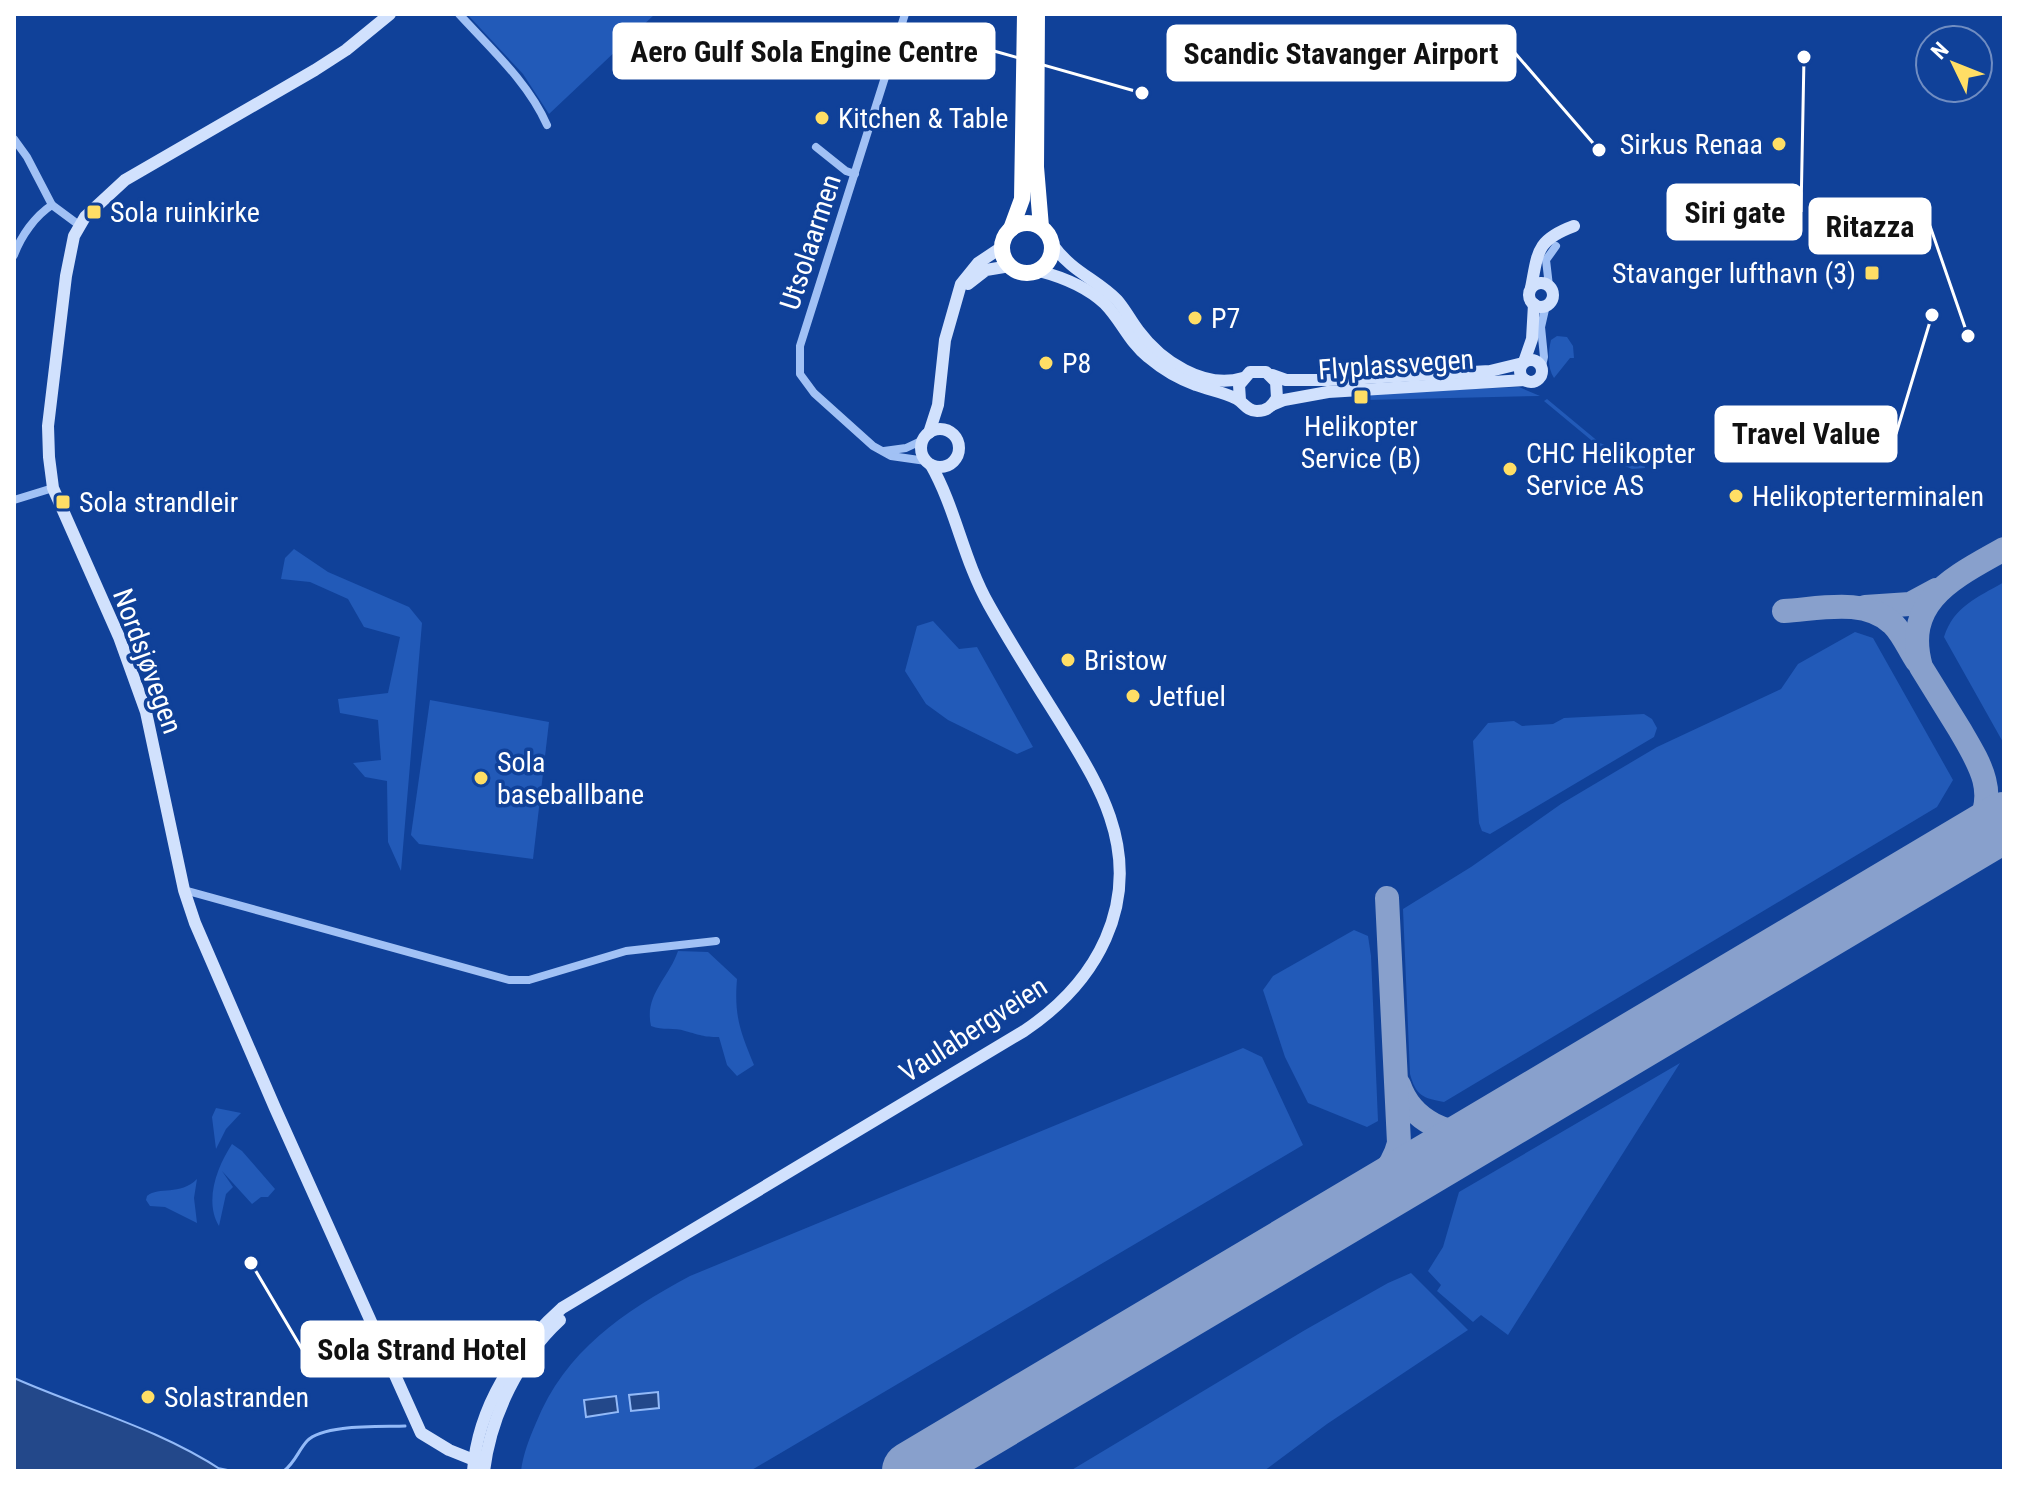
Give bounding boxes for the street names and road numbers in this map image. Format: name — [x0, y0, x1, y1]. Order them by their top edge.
street label: Utsolaarmen — [773, 170, 848, 314]
street label: Flyplassvegen — [1317, 343, 1475, 386]
street label: Nordsjøvegen — [106, 584, 189, 738]
street label: Vaulabergveien — [893, 970, 1053, 1089]

